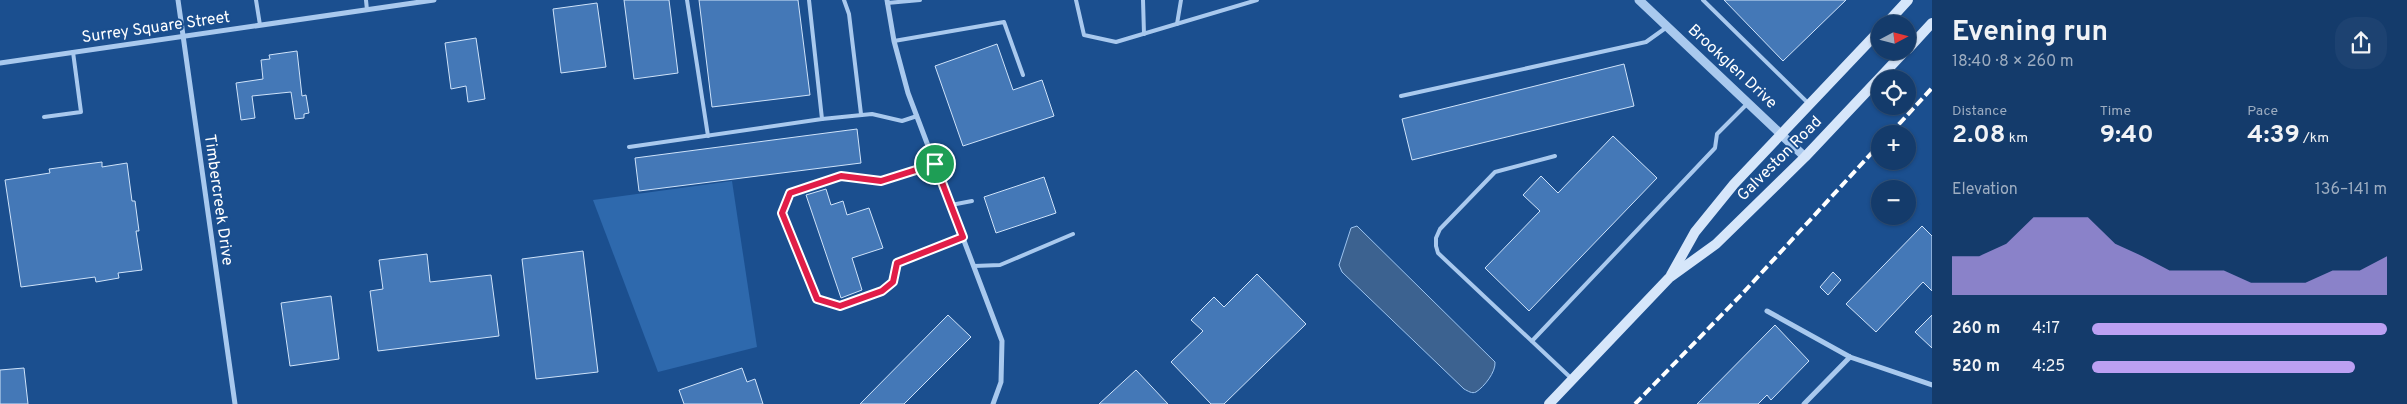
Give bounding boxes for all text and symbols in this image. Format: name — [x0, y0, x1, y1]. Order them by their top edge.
street label: Surrey Square Street — [81, 8, 231, 48]
north arrow — [1871, 15, 1916, 60]
map controls — [1871, 15, 1916, 225]
text: Evening run — [1952, 15, 2108, 51]
button: share — [2335, 17, 2387, 69]
street label: Brookglen Drive — [1683, 20, 1781, 114]
text: 18:40 · 8 × 260 m — [1952, 52, 2074, 72]
button: locate — [1871, 70, 1916, 115]
text: Distance — [1952, 103, 2007, 120]
text: Time — [2100, 103, 2131, 120]
text: Pace — [2247, 103, 2278, 120]
street label: Galveston Road — [1733, 112, 1827, 206]
text: 2.08 — [1952, 120, 2006, 152]
text: 9:40 — [2100, 120, 2154, 152]
text: 4:39 — [2247, 120, 2300, 152]
button: + — [1871, 125, 1916, 170]
text: km — [2006, 130, 2028, 147]
text: /km — [2300, 130, 2329, 147]
street label: Timbercreek Drive — [199, 133, 237, 267]
pin — [914, 143, 956, 185]
icon: arrive — [921, 150, 949, 178]
button: − — [1871, 180, 1916, 225]
text: Elevation — [1952, 180, 2018, 200]
text: 136–141 m — [2315, 180, 2387, 200]
text: 260 m — [1952, 319, 2000, 339]
text: 4:17 — [2032, 319, 2060, 339]
text: 520 m — [1952, 357, 2000, 377]
text: 4:25 — [2032, 357, 2065, 377]

